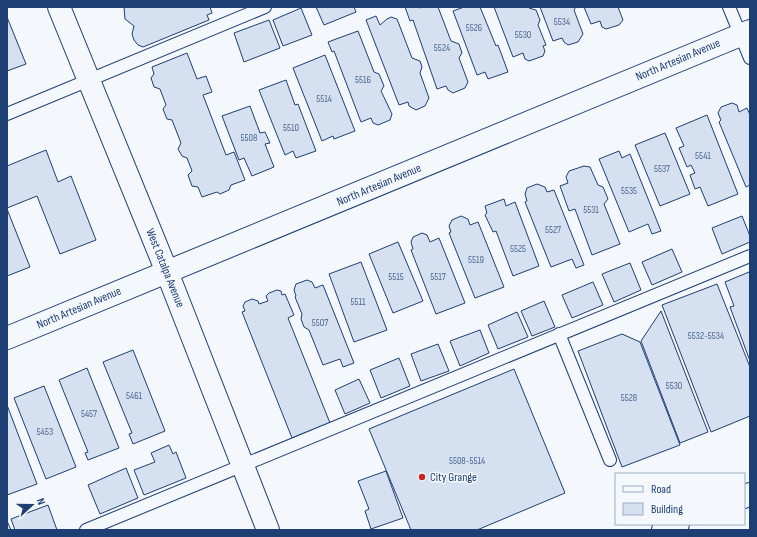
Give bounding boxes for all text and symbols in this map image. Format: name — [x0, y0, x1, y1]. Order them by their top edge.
house number: 5534 — [554, 16, 570, 28]
house number: 5526 — [466, 22, 482, 34]
house number: 5530 — [515, 29, 531, 41]
street label: North Artesian Avenue — [634, 35, 723, 85]
house number: 5524 — [434, 42, 450, 54]
house number: 5516 — [355, 74, 371, 86]
house number: 5514 — [316, 93, 332, 105]
house number: 5510 — [283, 122, 299, 134]
house number: 5508 — [241, 132, 257, 144]
house number: 5541 — [695, 150, 711, 162]
street label: North Artesian Avenue — [335, 160, 424, 210]
house number: 5537 — [654, 163, 670, 175]
house number: 5535 — [621, 185, 637, 197]
house number: 5531 — [583, 204, 599, 216]
house number: 5527 — [545, 224, 561, 236]
street label: West Catalpa Avenue — [142, 226, 188, 310]
house number: 5525 — [510, 243, 526, 255]
house number: 5519 — [468, 254, 484, 266]
house number: 5515 — [388, 271, 404, 283]
house number: 5517 — [430, 271, 446, 283]
street label: North Artesian Avenue — [35, 283, 124, 333]
house number: 5511 — [350, 296, 366, 308]
house number: 5507 — [312, 317, 328, 329]
house number: 5532-5534 — [688, 330, 724, 342]
house number: 5530 — [666, 380, 682, 392]
house number: 5461 — [126, 390, 143, 402]
house number: 5528 — [621, 392, 637, 404]
house number: 5457 — [81, 408, 97, 420]
house number: 5453 — [37, 426, 53, 438]
house number: 5508-5514 — [449, 455, 485, 467]
place label: City Grange — [430, 470, 477, 485]
marker: City Grange — [417, 472, 427, 482]
legend — [615, 473, 745, 525]
text: Road — [651, 482, 671, 497]
north arrow — [12, 485, 52, 525]
text: N — [34, 497, 48, 507]
text: Building — [651, 502, 683, 517]

